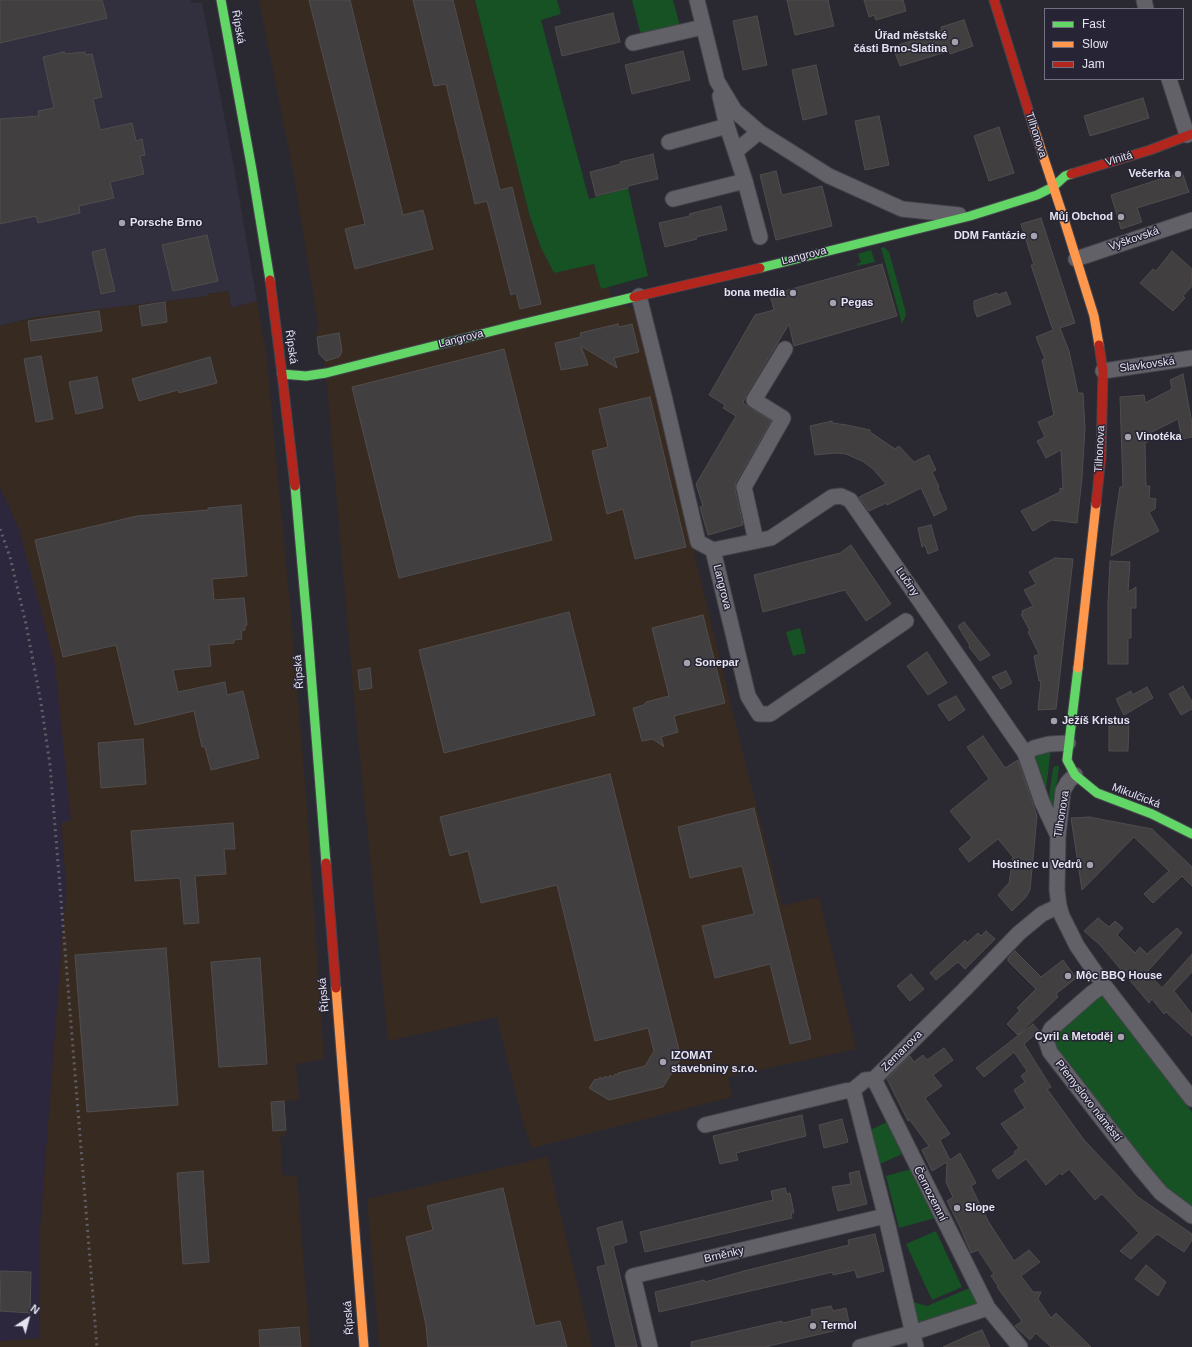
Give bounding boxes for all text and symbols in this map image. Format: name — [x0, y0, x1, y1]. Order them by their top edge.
legend — [1044, 8, 1184, 80]
street label: Řípská — [229, 9, 247, 45]
text: Fast — [1082, 17, 1105, 31]
place label: Úřad městské části Brno-Slatina — [853, 29, 947, 55]
marker: Úřad městské části Brno-Slatina — [950, 37, 960, 47]
text: Slow — [1082, 37, 1108, 51]
text: Jam — [1082, 57, 1105, 71]
street label: Tilhonova — [1022, 110, 1050, 160]
street label: Vlnitá — [1104, 149, 1134, 169]
place label: Večerka — [1128, 167, 1170, 181]
marker: Večerka — [1173, 169, 1183, 179]
place label: Můj Obchod — [1049, 210, 1113, 224]
marker: Můj Obchod — [1116, 212, 1126, 222]
place label: Porsche Brno — [130, 216, 202, 230]
marker: Porsche Brno — [117, 218, 127, 228]
street label: Vyškovská — [1107, 224, 1161, 254]
place label: DDM Fantázie — [954, 229, 1026, 243]
marker: DDM Fantázie — [1029, 231, 1039, 241]
street label: Langrova — [780, 244, 828, 268]
place label: bona media — [724, 286, 785, 300]
marker: bona media — [788, 288, 798, 298]
place label: Pegas — [841, 296, 873, 310]
marker: Pegas — [828, 298, 838, 308]
street label: Langrova — [437, 327, 485, 351]
street label: Řípská — [282, 329, 300, 365]
street label: Slavkovská — [1119, 355, 1175, 375]
street label: Tilhonova — [1092, 425, 1108, 473]
place label: Vinotéka — [1136, 430, 1182, 444]
marker: Vinotéka — [1123, 432, 1133, 442]
street label: Langrova — [710, 563, 734, 611]
street label: Lučiny — [892, 565, 922, 599]
street label: Řípská — [291, 654, 307, 690]
place label: Sonepar — [695, 656, 739, 670]
marker: Sonepar — [682, 658, 692, 668]
place label: Ježíš Kristus — [1062, 714, 1130, 728]
marker: Ježíš Kristus — [1049, 716, 1059, 726]
street label: Mikulčická — [1110, 781, 1162, 811]
street label: Tilhonova — [1052, 790, 1072, 838]
place label: Hostinec u Vedrů — [992, 858, 1082, 872]
marker: Hostinec u Vedrů — [1085, 860, 1095, 870]
place label: Mộc BBQ House — [1076, 969, 1162, 983]
marker: Mộc BBQ House — [1063, 971, 1073, 981]
street label: Řípská — [316, 977, 332, 1013]
street label: Zemanova — [879, 1028, 925, 1074]
place label: Cyril a Metoděj — [1035, 1030, 1113, 1044]
marker: Cyril a Metoděj — [1116, 1032, 1126, 1042]
place label: IZOMAT stavebniny s.r.o. — [671, 1049, 757, 1075]
marker: IZOMAT stavebniny s.r.o. — [658, 1057, 668, 1067]
street label: Přemyslovo náměstí — [1052, 1058, 1124, 1144]
street label: Černozemní — [911, 1164, 949, 1224]
place label: Slope — [965, 1201, 995, 1215]
marker: Slope — [952, 1203, 962, 1213]
street label: Brněnky — [703, 1244, 745, 1266]
north arrow — [8, 1299, 48, 1339]
street label: Řípská — [341, 1300, 357, 1336]
text: N — [28, 1302, 42, 1316]
place label: Termol — [821, 1319, 857, 1333]
marker: Termol — [808, 1321, 818, 1331]

